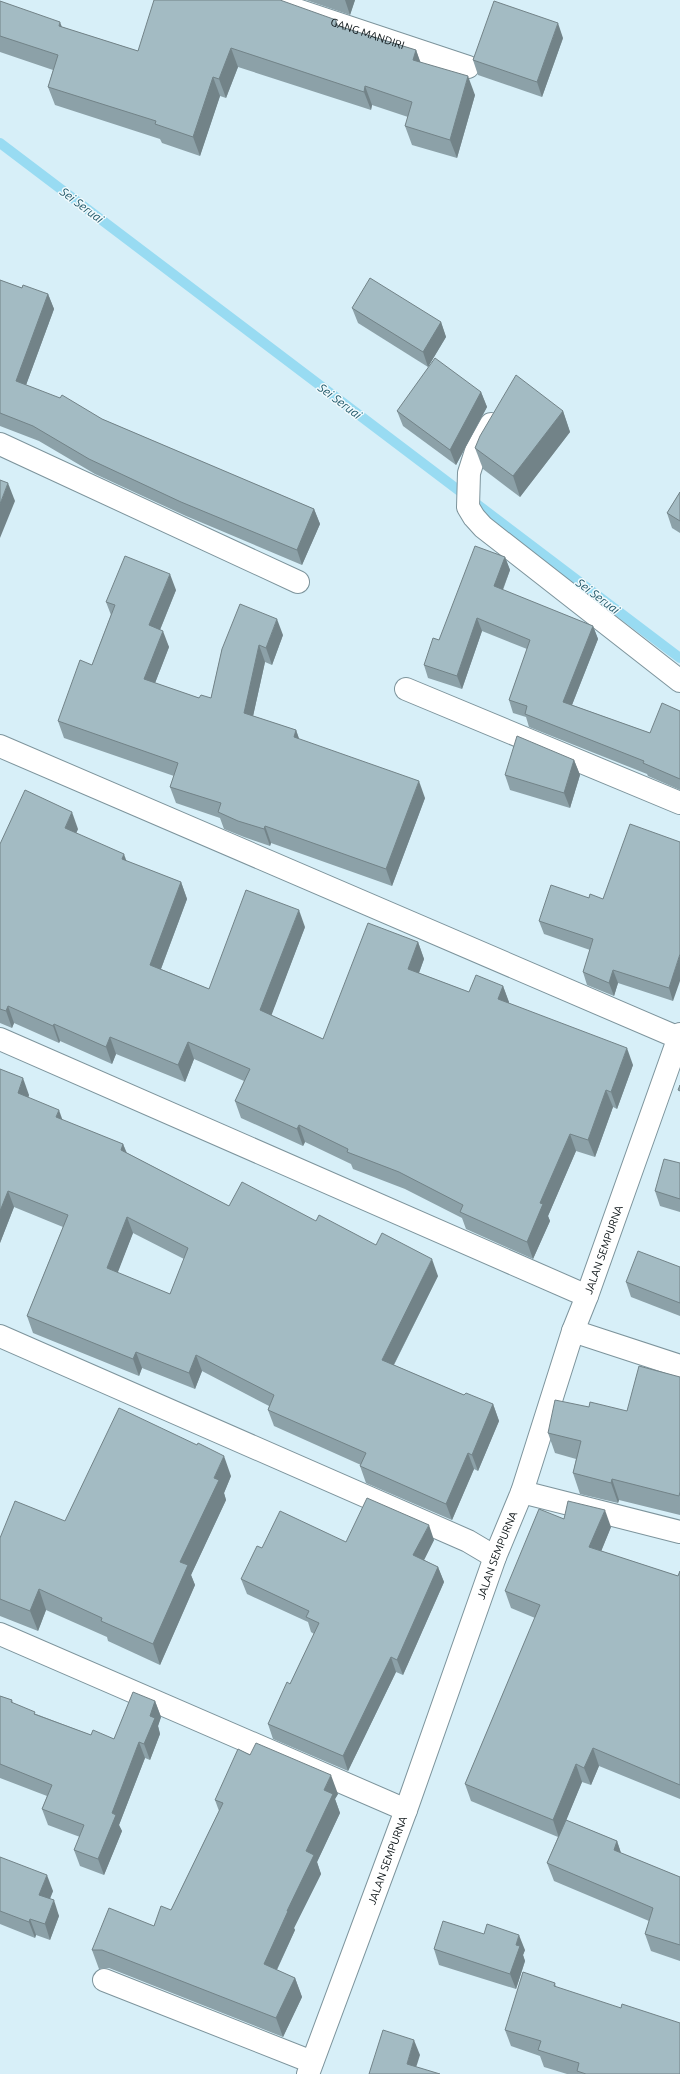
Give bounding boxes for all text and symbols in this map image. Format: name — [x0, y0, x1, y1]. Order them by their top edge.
street label: GANG MANDIRI — [329, 16, 406, 51]
water label: Sei Seruai — [57, 184, 107, 226]
water label: Sei Seruai — [315, 380, 365, 422]
water label: Sei Seruai — [573, 575, 623, 617]
street label: JALAN SEMPURNA — [582, 1203, 625, 1296]
street label: JALAN SEMPURNA — [475, 1509, 520, 1601]
street label: JALAN SEMPURNA — [365, 1814, 410, 1906]

